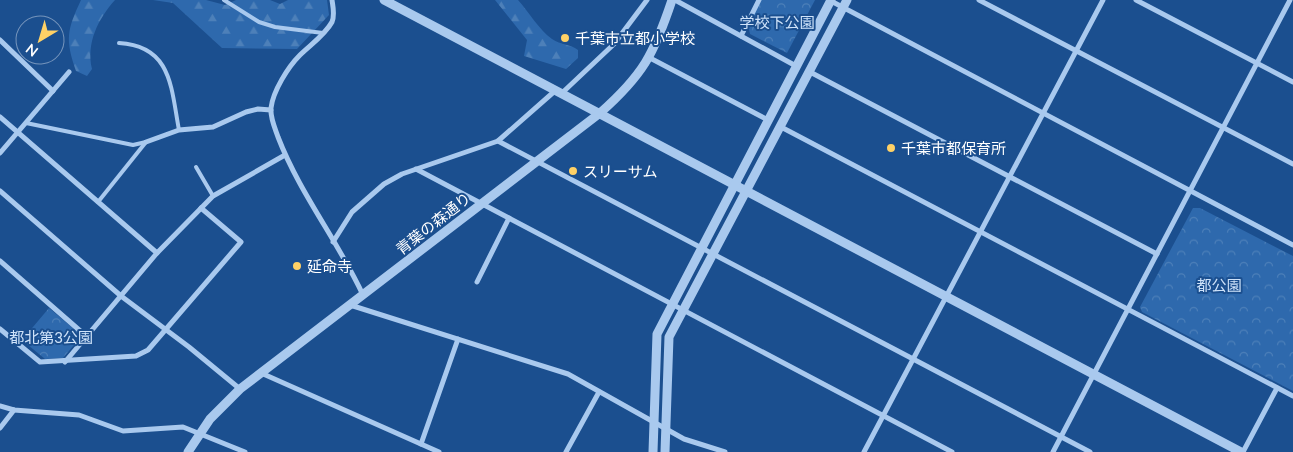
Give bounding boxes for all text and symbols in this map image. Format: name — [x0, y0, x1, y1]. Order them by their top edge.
park label: 学校下公園 — [739, 13, 815, 31]
north arrow — [15, 15, 65, 65]
place label: 千葉市立都小学校 — [575, 29, 695, 47]
marker: 千葉市立都小学校 — [559, 32, 571, 44]
text: N — [22, 41, 41, 61]
place label: 千葉市都保育所 — [901, 139, 1006, 157]
marker: 千葉市都保育所 — [885, 142, 897, 154]
place label: スリーサム — [583, 162, 657, 180]
marker: スリーサム — [567, 165, 579, 177]
street label: 青葉の森通り — [392, 188, 474, 258]
place label: 延命寺 — [307, 257, 352, 275]
marker: 延命寺 — [291, 260, 303, 272]
park label: 都公園 — [1196, 276, 1242, 294]
park label: 都北第3公園 — [9, 328, 93, 346]

